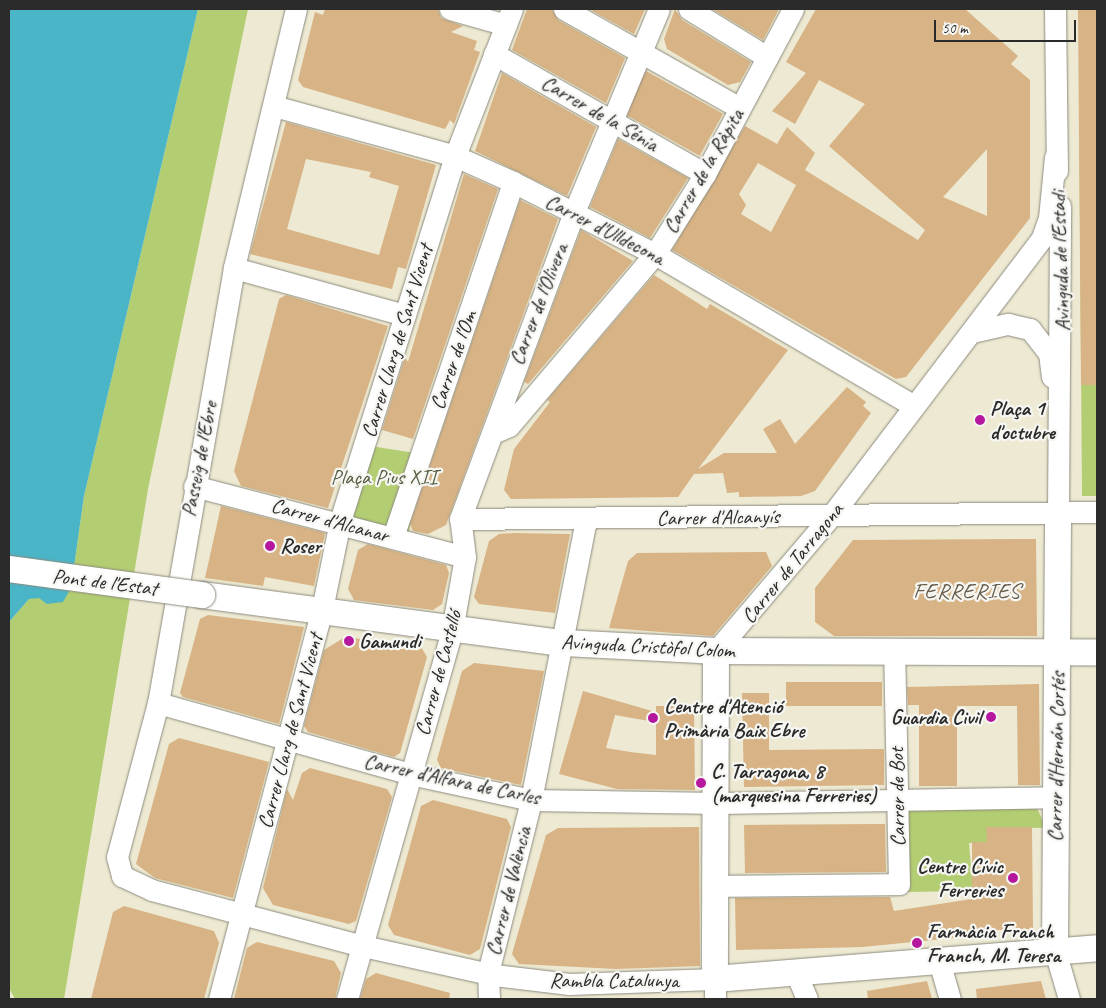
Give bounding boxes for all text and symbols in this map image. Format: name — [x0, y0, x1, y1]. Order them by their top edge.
scale bar — [936, 10, 1078, 42]
text: 50 m — [942, 19, 968, 38]
street label: Carrer de la Sénia — [537, 69, 663, 157]
street label: Carrer de la Ràpita — [657, 104, 749, 238]
street label: Carrer d'Ulldecona — [541, 188, 669, 270]
street label: Avinguda de l'Estadi — [1045, 190, 1075, 332]
street label: Carrer de l'Olivera — [503, 240, 573, 368]
street label: Carrer Llarg de Sant Vicent — [356, 241, 438, 441]
street label: Carrer de l'Om — [424, 307, 482, 413]
place label: Plaça 1 d'octubre — [990, 395, 1055, 445]
street label: Passeig de l'Ebre — [176, 399, 222, 519]
marker: Plaça 1 d'octubre — [974, 414, 986, 426]
park label: Plaça Pius XII — [331, 464, 437, 490]
street label: Carrer d'Alcanar — [269, 492, 391, 548]
street label: Carrer de Tarragona — [736, 498, 848, 628]
street label: Carrer d'Alcanyís — [656, 503, 780, 531]
place label: Roser — [280, 533, 321, 559]
marker: Roser — [264, 540, 276, 552]
street label: Pont de l'Estat — [51, 563, 159, 601]
district label: FERRERIES — [913, 579, 1021, 605]
street label: Carrer de Castelló — [409, 608, 467, 738]
place label: Gamundi — [359, 628, 421, 654]
street label: Avinguda Cristòfol Colom — [560, 629, 736, 663]
street label: Carrer Llarg de Sant Vicent — [252, 630, 328, 832]
marker: Gamundi — [343, 635, 355, 647]
street label: Carrer d'Hernán Cortés — [1042, 672, 1070, 842]
place label: Centre d'Atenció Primària Baix Ebre — [664, 693, 805, 743]
place label: Guardia Civil — [891, 704, 981, 730]
marker: Centre d'Atenció Primària Baix Ebre — [646, 711, 660, 725]
marker: Guardia Civil — [985, 711, 997, 723]
street label: Carrer de Bot — [884, 747, 910, 847]
street label: Carrer d'Alfara de Carles — [362, 748, 542, 810]
place label: C. Tarragona, 8 (marquesina Ferreries) — [711, 758, 876, 808]
marker: C. Tarragona, 8 (marquesina Ferreries) — [695, 777, 707, 789]
street label: Carrer de València — [480, 824, 536, 958]
place label: Centre Cívic Ferreries — [917, 853, 1003, 903]
marker: Centre Cívic Ferreries — [1007, 872, 1019, 884]
place label: Farmàcia Franch Franch, M. Teresa — [927, 918, 1060, 968]
marker: Farmàcia Franch Franch, M. Teresa — [911, 937, 923, 949]
street label: Rambla Catalunya — [549, 967, 679, 993]

